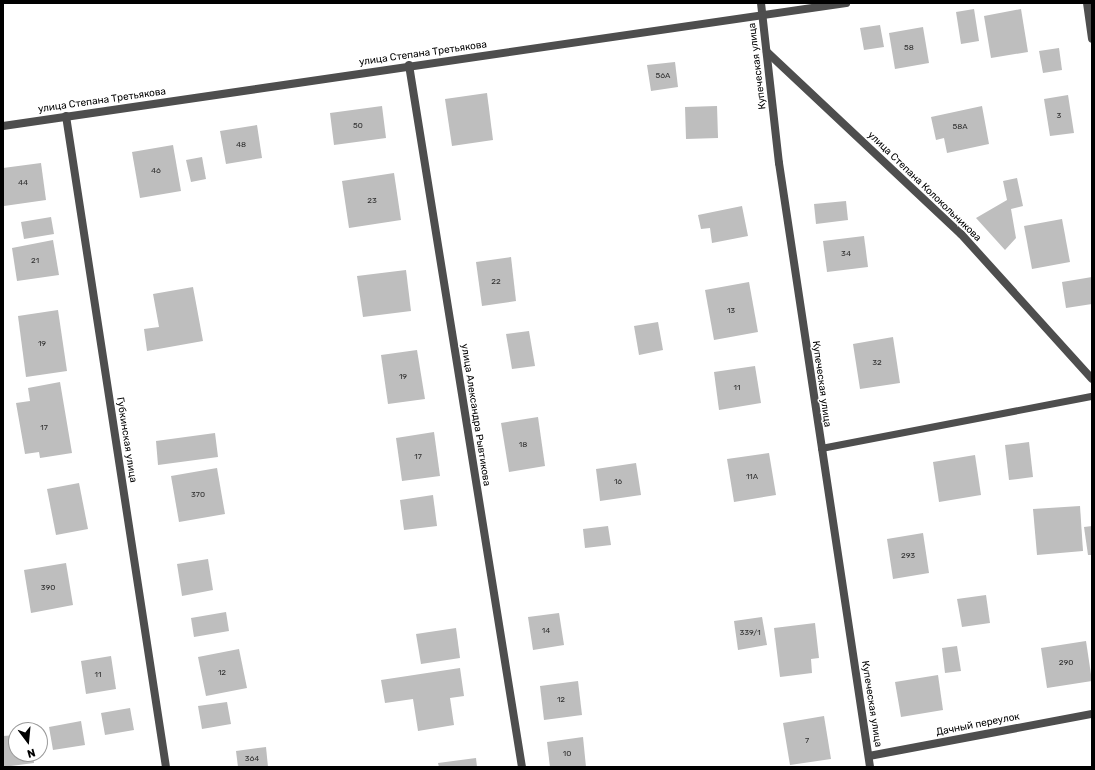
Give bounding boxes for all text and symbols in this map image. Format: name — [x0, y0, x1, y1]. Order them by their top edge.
street label: Купеческая улица — [747, 22, 769, 110]
street label: улица Степана Третьякова — [358, 39, 488, 69]
house number: 58 — [904, 43, 914, 53]
house number: 56А — [656, 71, 670, 81]
street label: улица Степана Третьякова — [37, 86, 167, 116]
house number: 3 — [1057, 111, 1061, 121]
house number: 50 — [353, 121, 363, 131]
house number: 58А — [952, 122, 968, 132]
street label: улица Степана Колокольникова — [865, 129, 983, 245]
house number: 48 — [236, 140, 246, 150]
house number: 46 — [151, 166, 161, 176]
house number: 44 — [18, 178, 28, 188]
house number: 23 — [367, 196, 377, 206]
house number: 34 — [841, 249, 851, 259]
house number: 21 — [31, 256, 39, 266]
house number: 22 — [491, 277, 501, 287]
house number: 13 — [727, 306, 735, 316]
house number: 19 — [38, 339, 46, 349]
street label: Купеческая улица — [809, 340, 833, 428]
street label: улица Александра Рывтикова — [458, 343, 492, 487]
house number: 32 — [872, 358, 882, 368]
house number: 19 — [399, 372, 407, 382]
house number: 11 — [734, 383, 740, 393]
street label: Губкинская улица — [113, 396, 139, 484]
house number: 17 — [40, 423, 48, 433]
house number: 18 — [519, 440, 527, 450]
house number: 17 — [414, 452, 422, 462]
house number: 11А — [746, 472, 758, 482]
house number: 16 — [614, 477, 622, 487]
house number: 370 — [191, 490, 205, 500]
house number: 293 — [901, 551, 915, 561]
house number: 390 — [41, 583, 55, 593]
house number: 14 — [542, 626, 550, 636]
house number: 339/1 — [739, 628, 761, 638]
house number: 290 — [1059, 658, 1073, 668]
street label: Купеческая улица — [858, 660, 884, 748]
house number: 12 — [218, 668, 226, 678]
house number: 11 — [95, 670, 101, 680]
house number: 12 — [557, 695, 565, 705]
street label: Дачный переулок — [935, 711, 1021, 739]
north arrow — [8, 722, 48, 762]
house number: 7 — [805, 736, 809, 746]
text: N — [26, 746, 37, 760]
house number: 10 — [563, 749, 571, 759]
house number: 364 — [245, 754, 259, 764]

